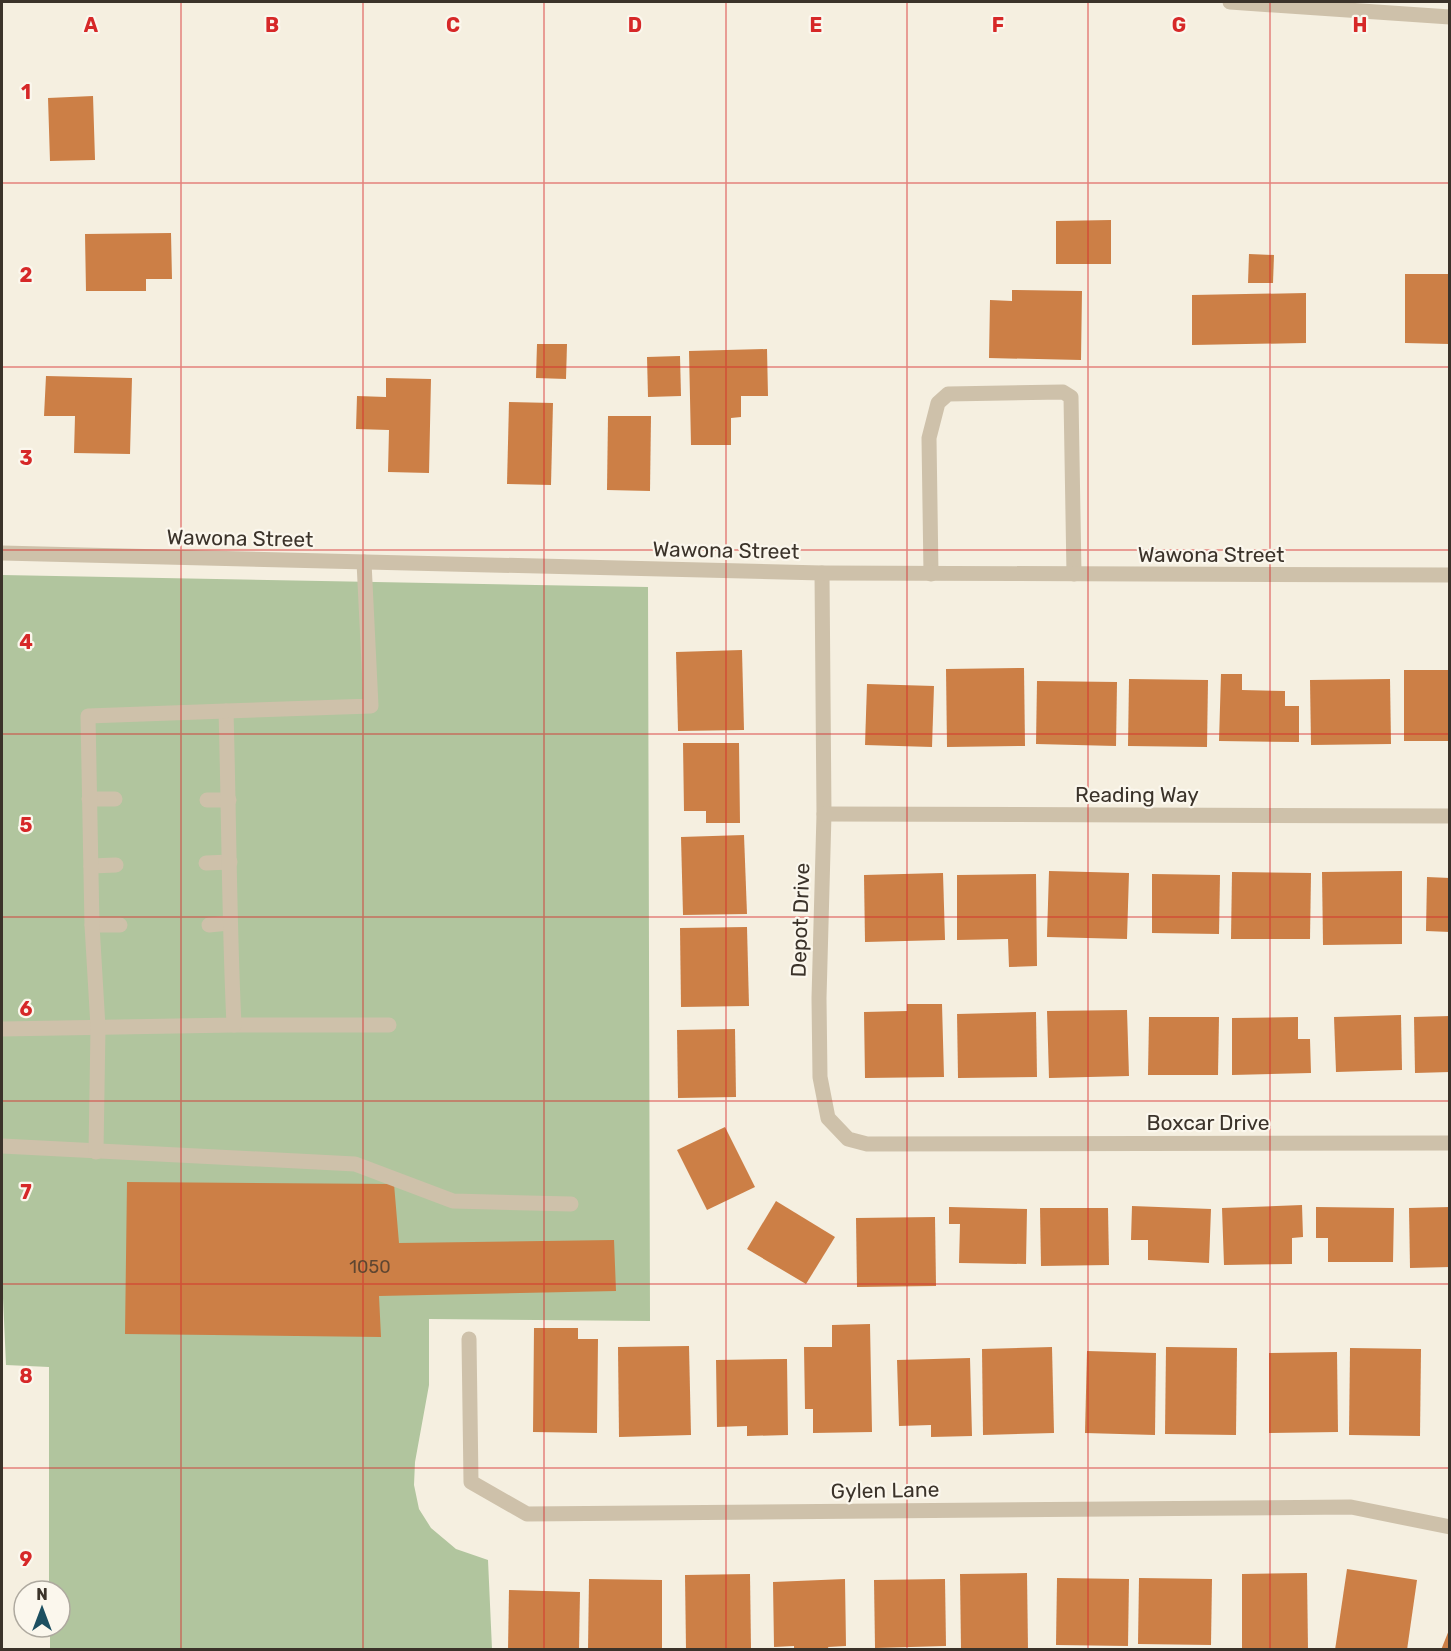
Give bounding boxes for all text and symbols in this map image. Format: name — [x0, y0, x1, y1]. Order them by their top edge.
text: A — [84, 13, 99, 37]
text: B — [265, 13, 279, 37]
text: C — [446, 13, 460, 37]
text: D — [628, 13, 642, 37]
text: E — [810, 13, 822, 37]
text: F — [992, 13, 1004, 37]
text: G — [1172, 13, 1186, 37]
text: H — [1353, 13, 1367, 37]
text: 1 — [21, 80, 31, 104]
text: 2 — [20, 263, 33, 287]
text: 3 — [19, 446, 33, 470]
street label: Wawona Street — [166, 524, 314, 552]
street label: Wawona Street — [652, 536, 800, 564]
street label: Wawona Street — [1138, 542, 1284, 567]
text: 4 — [19, 630, 33, 654]
street label: Reading Way — [1075, 782, 1199, 807]
text: 5 — [20, 813, 33, 837]
street label: Depot Drive — [786, 862, 814, 978]
text: 6 — [19, 997, 33, 1021]
street label: Boxcar Drive — [1146, 1110, 1270, 1135]
text: 7 — [20, 1180, 32, 1204]
house number: 1050 — [349, 1256, 391, 1278]
text: 8 — [19, 1364, 33, 1388]
street label: Gylen Lane — [831, 1477, 939, 1503]
text: 9 — [20, 1547, 33, 1571]
north arrow — [12, 1579, 72, 1639]
text: N — [36, 1585, 48, 1604]

